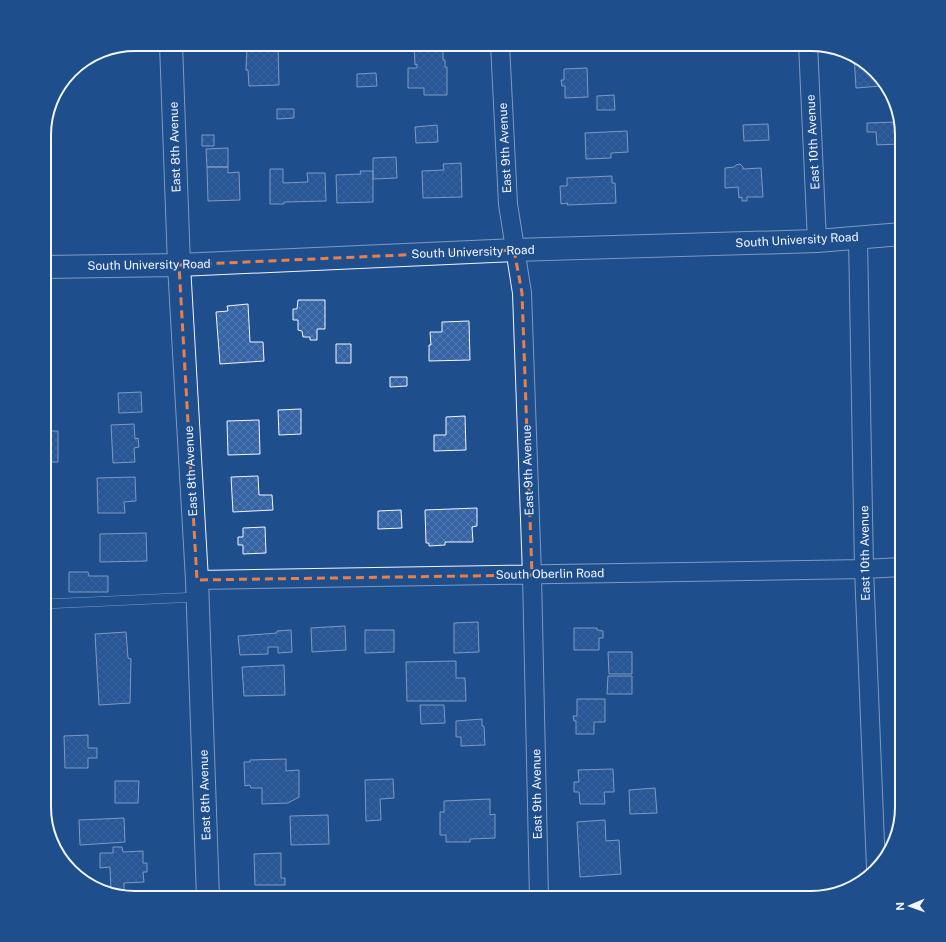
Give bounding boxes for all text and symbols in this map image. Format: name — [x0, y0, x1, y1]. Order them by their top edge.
street label: East 10th Avenue — [804, 94, 822, 190]
street label: East 8th Avenue — [166, 101, 184, 193]
street label: East 9th Avenue — [496, 102, 514, 194]
street label: South University Road — [735, 230, 859, 250]
street label: South University Road — [411, 243, 535, 261]
street label: South University Road — [87, 257, 211, 273]
street label: East 9th Avenue — [519, 424, 537, 516]
street label: East 8th Avenue — [182, 425, 200, 517]
street label: East 10th Avenue — [857, 505, 873, 601]
street label: South Oberlin Road — [496, 566, 604, 582]
street label: East 9th Avenue — [529, 748, 545, 839]
street label: East 8th Avenue — [196, 749, 214, 841]
north arrow — [890, 886, 930, 926]
text: N — [894, 902, 906, 911]

